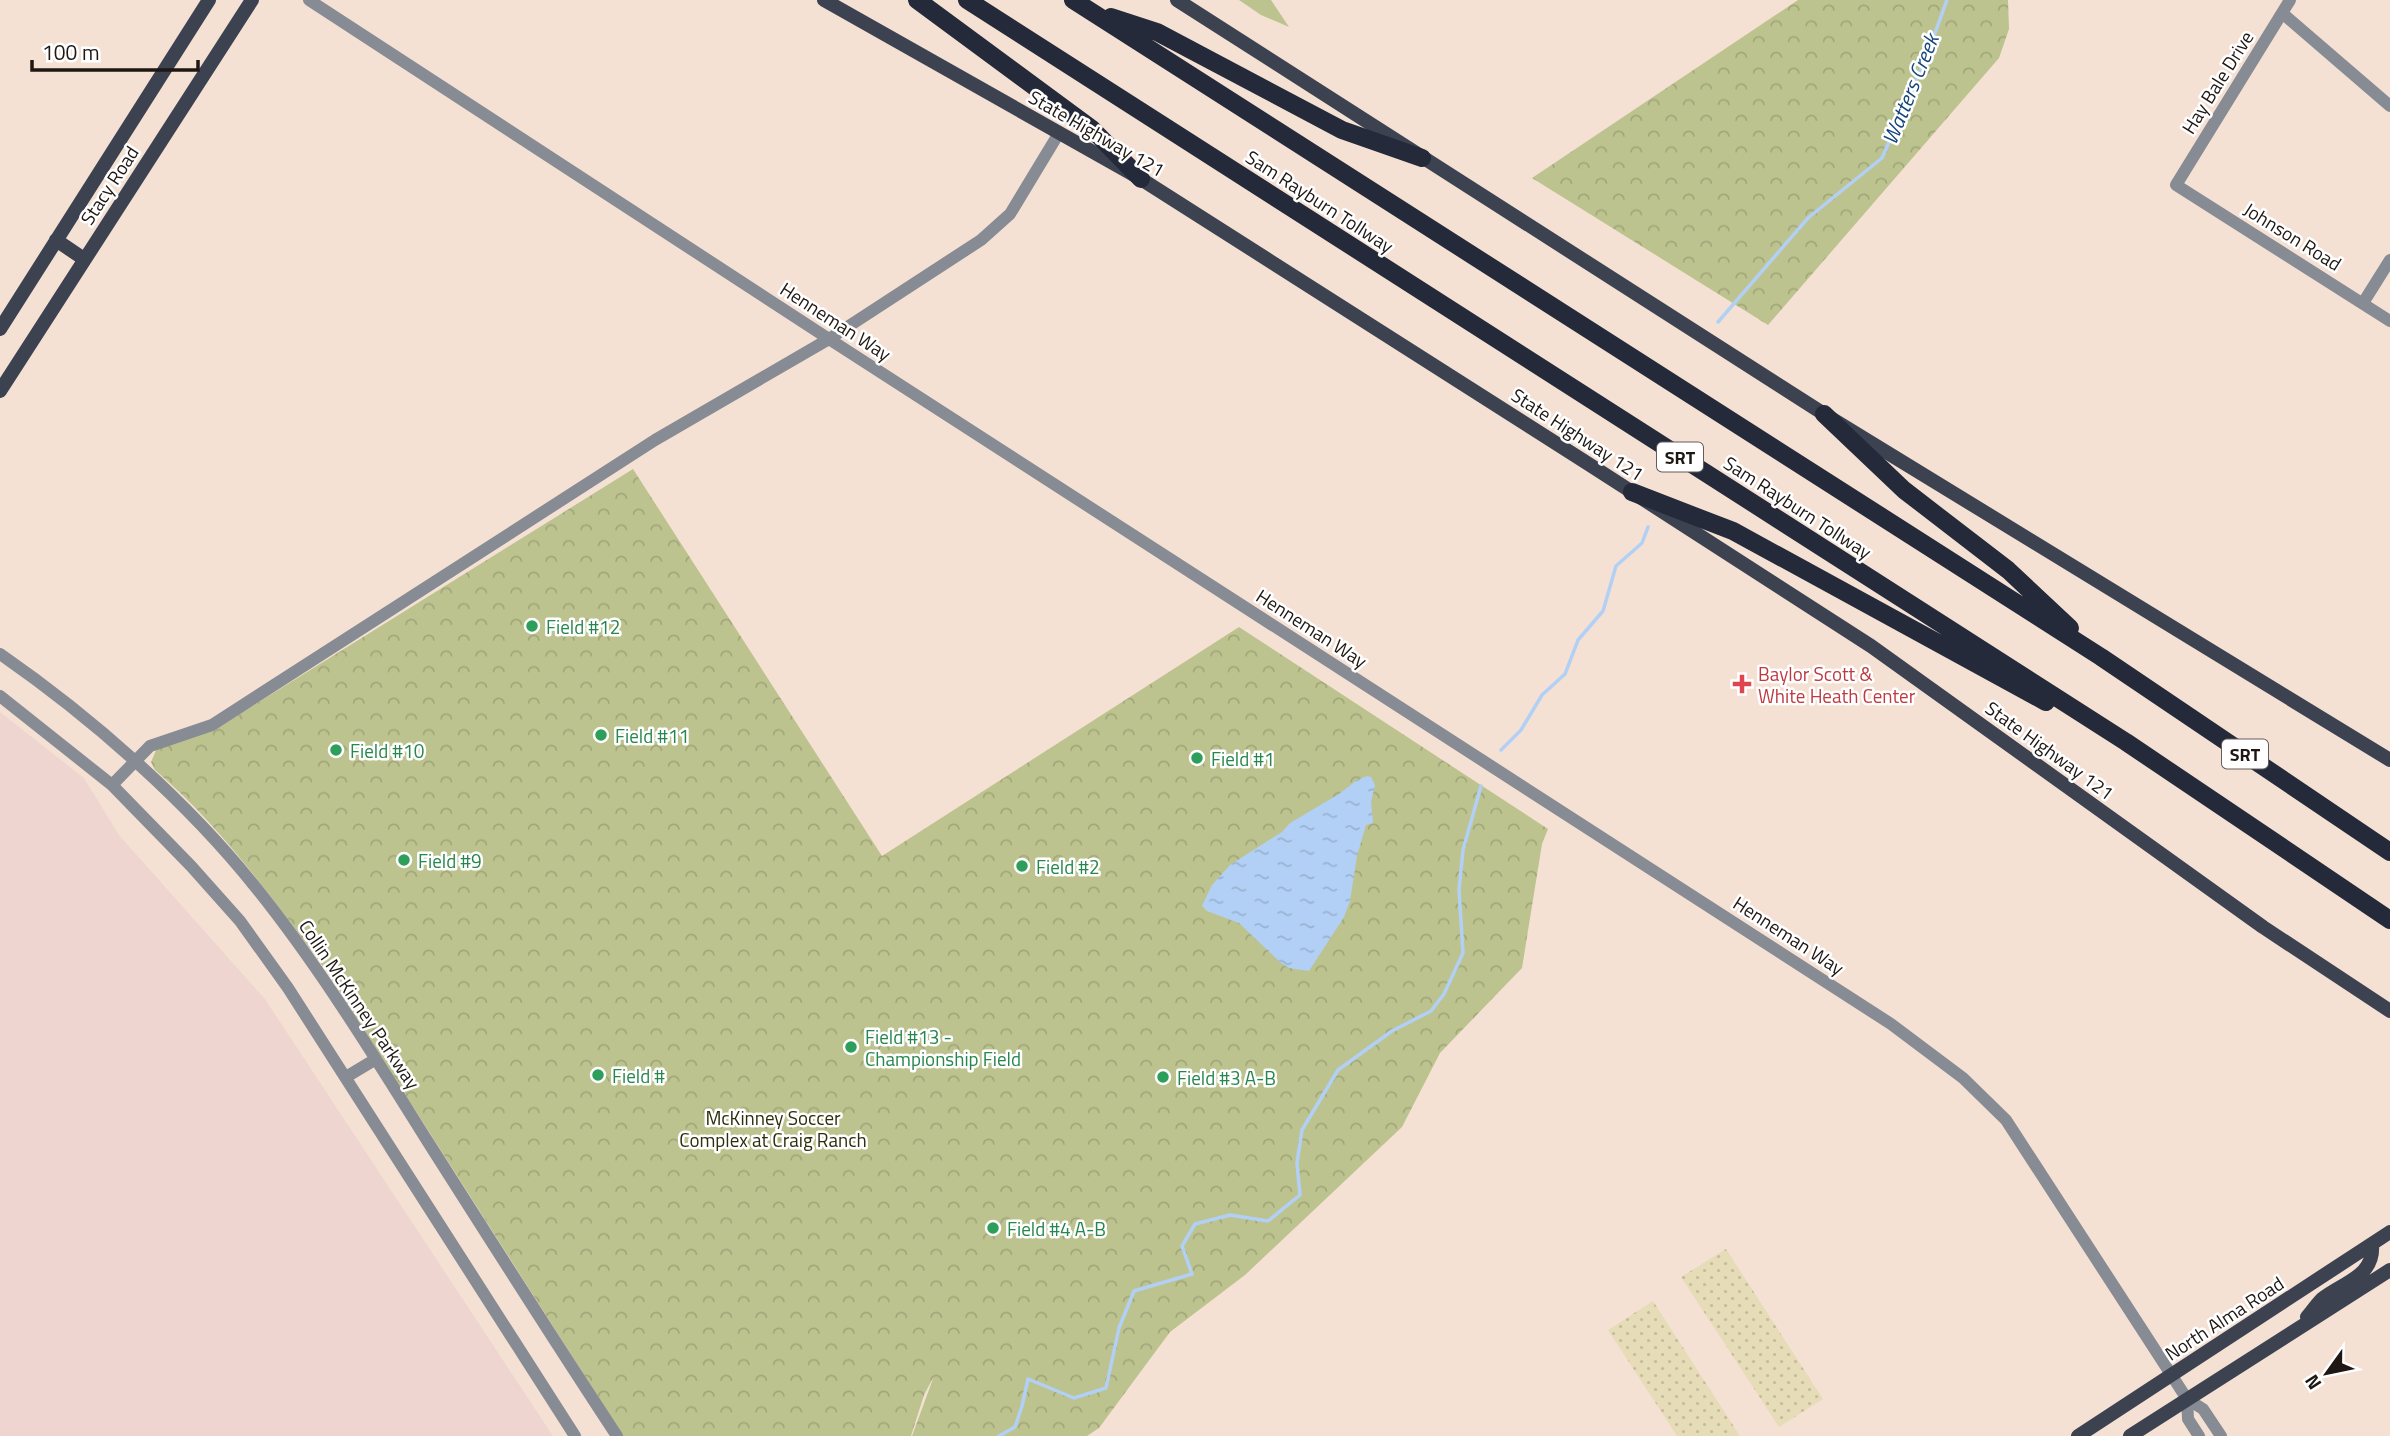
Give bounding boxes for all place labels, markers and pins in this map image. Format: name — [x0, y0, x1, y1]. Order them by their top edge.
place label: Field #12 — [546, 612, 620, 641]
marker: Field #12 — [524, 618, 540, 634]
place label: Baylor Scott & White Heath Center — [1758, 659, 1916, 710]
marker: Baylor Scott & White Heath Center — [1732, 674, 1752, 694]
place label: Field #11 — [615, 721, 689, 750]
marker: Field #11 — [593, 727, 609, 743]
place label: Field #10 — [350, 736, 424, 765]
marker: Field #10 — [328, 742, 344, 758]
place label: Field #1 — [1211, 744, 1275, 773]
marker: Field #1 — [1189, 750, 1205, 766]
place label: Field #9 — [418, 846, 482, 875]
marker: Field #9 — [396, 852, 412, 868]
place label: Field #2 — [1036, 852, 1100, 881]
marker: Field #2 — [1014, 858, 1030, 874]
place label: Field #13 - Championship Field — [865, 1022, 1021, 1073]
marker: Field #13 - Championship Field — [843, 1039, 859, 1055]
place label: Field # — [612, 1061, 665, 1090]
place label: Field #3 A-B — [1177, 1063, 1276, 1092]
marker: Field # — [590, 1067, 606, 1083]
marker: Field #3 A-B — [1155, 1069, 1171, 1085]
place label: Field #4 A-B — [1007, 1214, 1106, 1243]
marker: Field #4 A-B — [985, 1220, 1001, 1236]

